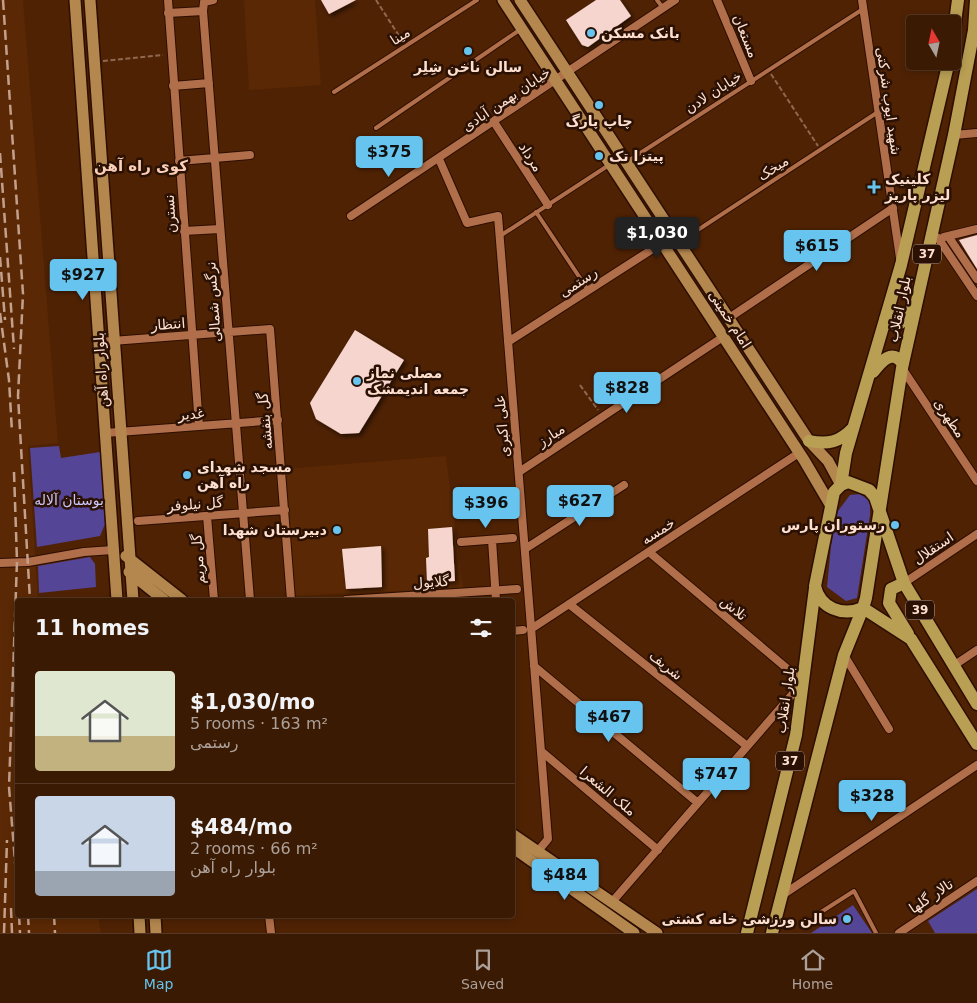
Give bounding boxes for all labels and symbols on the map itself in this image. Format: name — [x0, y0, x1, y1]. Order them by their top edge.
street label: مستعان — [730, 12, 762, 60]
north arrow — [906, 15, 961, 70]
street label: مینا — [387, 24, 413, 48]
place label: بانک مسکن — [601, 25, 680, 42]
marker: بانک مسکن — [585, 27, 597, 39]
marker: سالن ناخن شِلِر — [462, 45, 474, 57]
street label: شهید ایوب شرکتی — [873, 46, 904, 156]
place label: سالن ناخن شِلِر — [413, 59, 522, 76]
street label: خیابان بهمن آبادی — [459, 64, 554, 135]
street label: خیابان لادن — [682, 68, 744, 116]
marker: چاپ پارگ — [593, 99, 605, 111]
place label: چاپ پارگ — [565, 113, 633, 130]
pin: $375 — [359, 136, 419, 178]
street label: مرداد — [515, 139, 546, 175]
place label: پیتزا تک — [609, 148, 664, 165]
marker: پیتزا تک — [593, 150, 605, 162]
street label: میخک — [755, 152, 791, 184]
district label: کوی راه آهن — [94, 157, 188, 175]
place label: کلینیک لیزر پاریز — [884, 171, 950, 204]
marker: کلینیک لیزر پاریز — [867, 180, 881, 194]
street label: نسترن — [161, 194, 180, 234]
pin: $1,030 — [616, 216, 698, 259]
pin: $615 — [787, 230, 847, 272]
road number: 37 — [913, 244, 941, 264]
pin: $927 — [53, 258, 113, 301]
street label: نرگس شمالی — [202, 261, 225, 343]
street label: رستمی — [556, 264, 601, 301]
street label: بلوار انقلاب — [884, 274, 915, 344]
street label: امام خمینی — [705, 287, 755, 351]
street label: انتظار — [149, 315, 186, 334]
street label: بلوار راه آهن — [90, 332, 113, 408]
place label: مصلی نماز جمعه اندیمشک — [366, 365, 469, 397]
pin: $828 — [597, 372, 657, 414]
marker: مصلی نماز جمعه اندیمشک — [351, 375, 363, 387]
street label: گل بنفشه — [255, 392, 275, 450]
street label: علی اکبری — [491, 394, 514, 458]
street label: مطهری — [930, 395, 969, 441]
street label: غدیر — [176, 405, 205, 424]
street label: مبارز — [533, 420, 568, 451]
place label: مسجد شهدای راه آهن — [197, 459, 292, 492]
marker: مسجد شهدای راه آهن — [181, 469, 193, 481]
pin: $627 — [550, 484, 610, 527]
pin: $396 — [456, 486, 516, 529]
park label: بوستان آلاله — [34, 492, 104, 509]
street label: گل نیلوفر — [165, 494, 224, 515]
street label: خمسه — [638, 514, 678, 548]
place label: رستوران پارس — [781, 517, 885, 534]
marker: رستوران پارس — [889, 519, 901, 531]
place label: دبیرستان شهدا — [223, 522, 327, 539]
marker: دبیرستان شهدا — [331, 524, 343, 536]
street label: استقلال — [910, 529, 956, 567]
street label: گل مریم — [188, 533, 209, 585]
street label: گلایول — [412, 573, 450, 592]
street label: تلاش — [717, 592, 750, 624]
road number: 39 — [906, 600, 934, 620]
street label: شریف — [646, 647, 686, 684]
street label: بلوار انقلاب — [772, 666, 799, 735]
pin: $467 — [579, 700, 639, 743]
road number: 37 — [776, 751, 804, 770]
pin: $747 — [686, 758, 746, 800]
street label: ملک الشعرا — [576, 763, 639, 820]
pin: $328 — [842, 780, 902, 822]
pin: $484 — [535, 858, 595, 901]
street label: تالار گلها — [906, 876, 957, 917]
place label: سالن ورزشی خانه کشتی — [661, 911, 837, 928]
marker: سالن ورزشی خانه کشتی — [841, 913, 853, 925]

